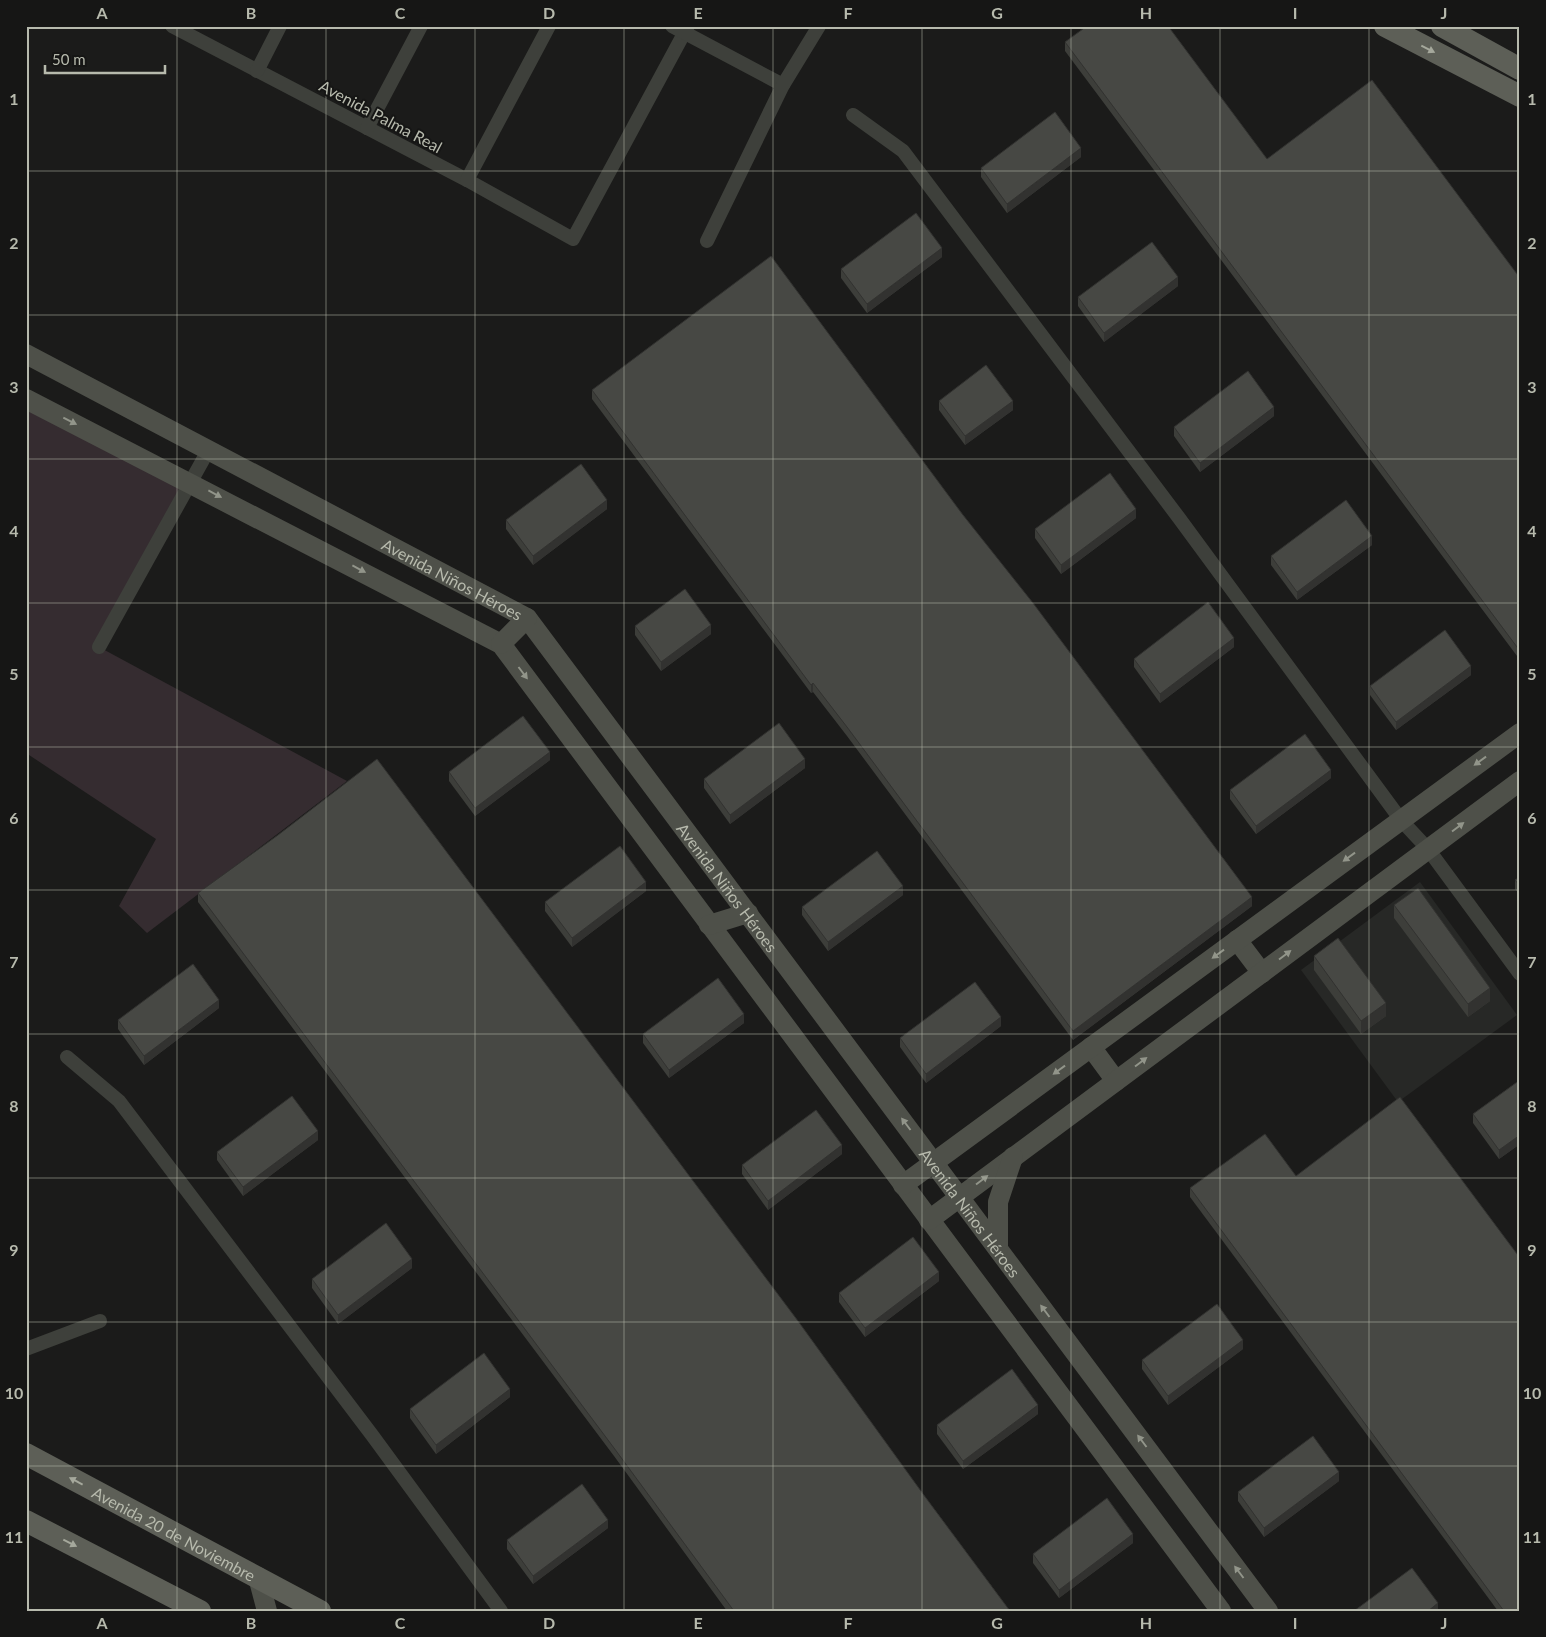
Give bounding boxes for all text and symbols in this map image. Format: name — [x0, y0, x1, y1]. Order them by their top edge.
text: A — [95, 3, 108, 22]
text: B — [246, 3, 256, 22]
text: C — [395, 3, 406, 22]
text: D — [543, 3, 555, 22]
text: E — [693, 3, 703, 22]
text: F — [843, 3, 853, 22]
text: G — [991, 3, 1003, 22]
text: H — [1140, 3, 1152, 22]
text: I — [1293, 3, 1297, 22]
text: J — [1441, 3, 1447, 22]
scale bar — [45, 42, 165, 74]
one-way arrow — [1421, 45, 1435, 53]
text: 50 m — [52, 50, 86, 68]
street label: Avenida Palma Real — [316, 76, 446, 156]
text: 1 — [9, 89, 19, 108]
text: 1 — [1527, 89, 1537, 108]
text: 2 — [9, 233, 19, 252]
text: 2 — [1527, 233, 1537, 252]
text: 3 — [9, 377, 19, 396]
text: 3 — [1527, 377, 1537, 396]
one-way arrow — [63, 417, 77, 425]
one-way arrow — [207, 490, 222, 498]
text: 4 — [9, 521, 19, 540]
text: 4 — [1527, 521, 1537, 540]
street label: Avenida Niños Héroes — [379, 534, 526, 623]
one-way arrow — [352, 565, 366, 573]
text: 5 — [9, 664, 19, 683]
text: 5 — [1527, 664, 1537, 683]
one-way arrow — [518, 666, 528, 680]
one-way arrow — [1474, 756, 1487, 767]
text: 6 — [9, 808, 19, 827]
text: 6 — [1527, 808, 1537, 827]
street label: Avenida Niños Héroes — [674, 819, 782, 955]
one-way arrow — [1451, 822, 1465, 832]
one-way arrow — [1343, 852, 1356, 863]
one-way arrow — [1212, 948, 1225, 959]
one-way arrow — [1279, 950, 1292, 960]
text: 7 — [9, 952, 19, 971]
text: 7 — [1527, 952, 1537, 971]
one-way arrow — [1134, 1057, 1147, 1068]
one-way arrow — [1052, 1065, 1066, 1075]
text: 8 — [9, 1096, 19, 1115]
text: 8 — [1527, 1096, 1537, 1115]
one-way arrow — [901, 1117, 911, 1131]
street label: Avenida Niños Héroes — [916, 1144, 1025, 1281]
one-way arrow — [975, 1175, 989, 1185]
text: 9 — [9, 1240, 19, 1259]
text: 9 — [1527, 1240, 1537, 1259]
one-way arrow — [1040, 1304, 1050, 1318]
text: 10 — [5, 1383, 23, 1402]
text: 10 — [1523, 1383, 1541, 1402]
one-way arrow — [1137, 1434, 1147, 1448]
one-way arrow — [69, 1477, 84, 1485]
street label: Avenida 20 de Noviembre — [89, 1482, 259, 1584]
text: 11 — [5, 1527, 23, 1546]
text: 11 — [1523, 1527, 1541, 1546]
one-way arrow — [62, 1539, 77, 1547]
one-way arrow — [1234, 1565, 1244, 1579]
text: A — [95, 1613, 108, 1632]
text: B — [246, 1613, 256, 1632]
text: C — [395, 1613, 406, 1632]
text: D — [543, 1613, 555, 1632]
text: E — [693, 1613, 703, 1632]
text: F — [843, 1613, 853, 1632]
text: G — [991, 1613, 1003, 1632]
text: H — [1140, 1613, 1152, 1632]
text: I — [1293, 1613, 1297, 1632]
text: J — [1441, 1613, 1447, 1632]

